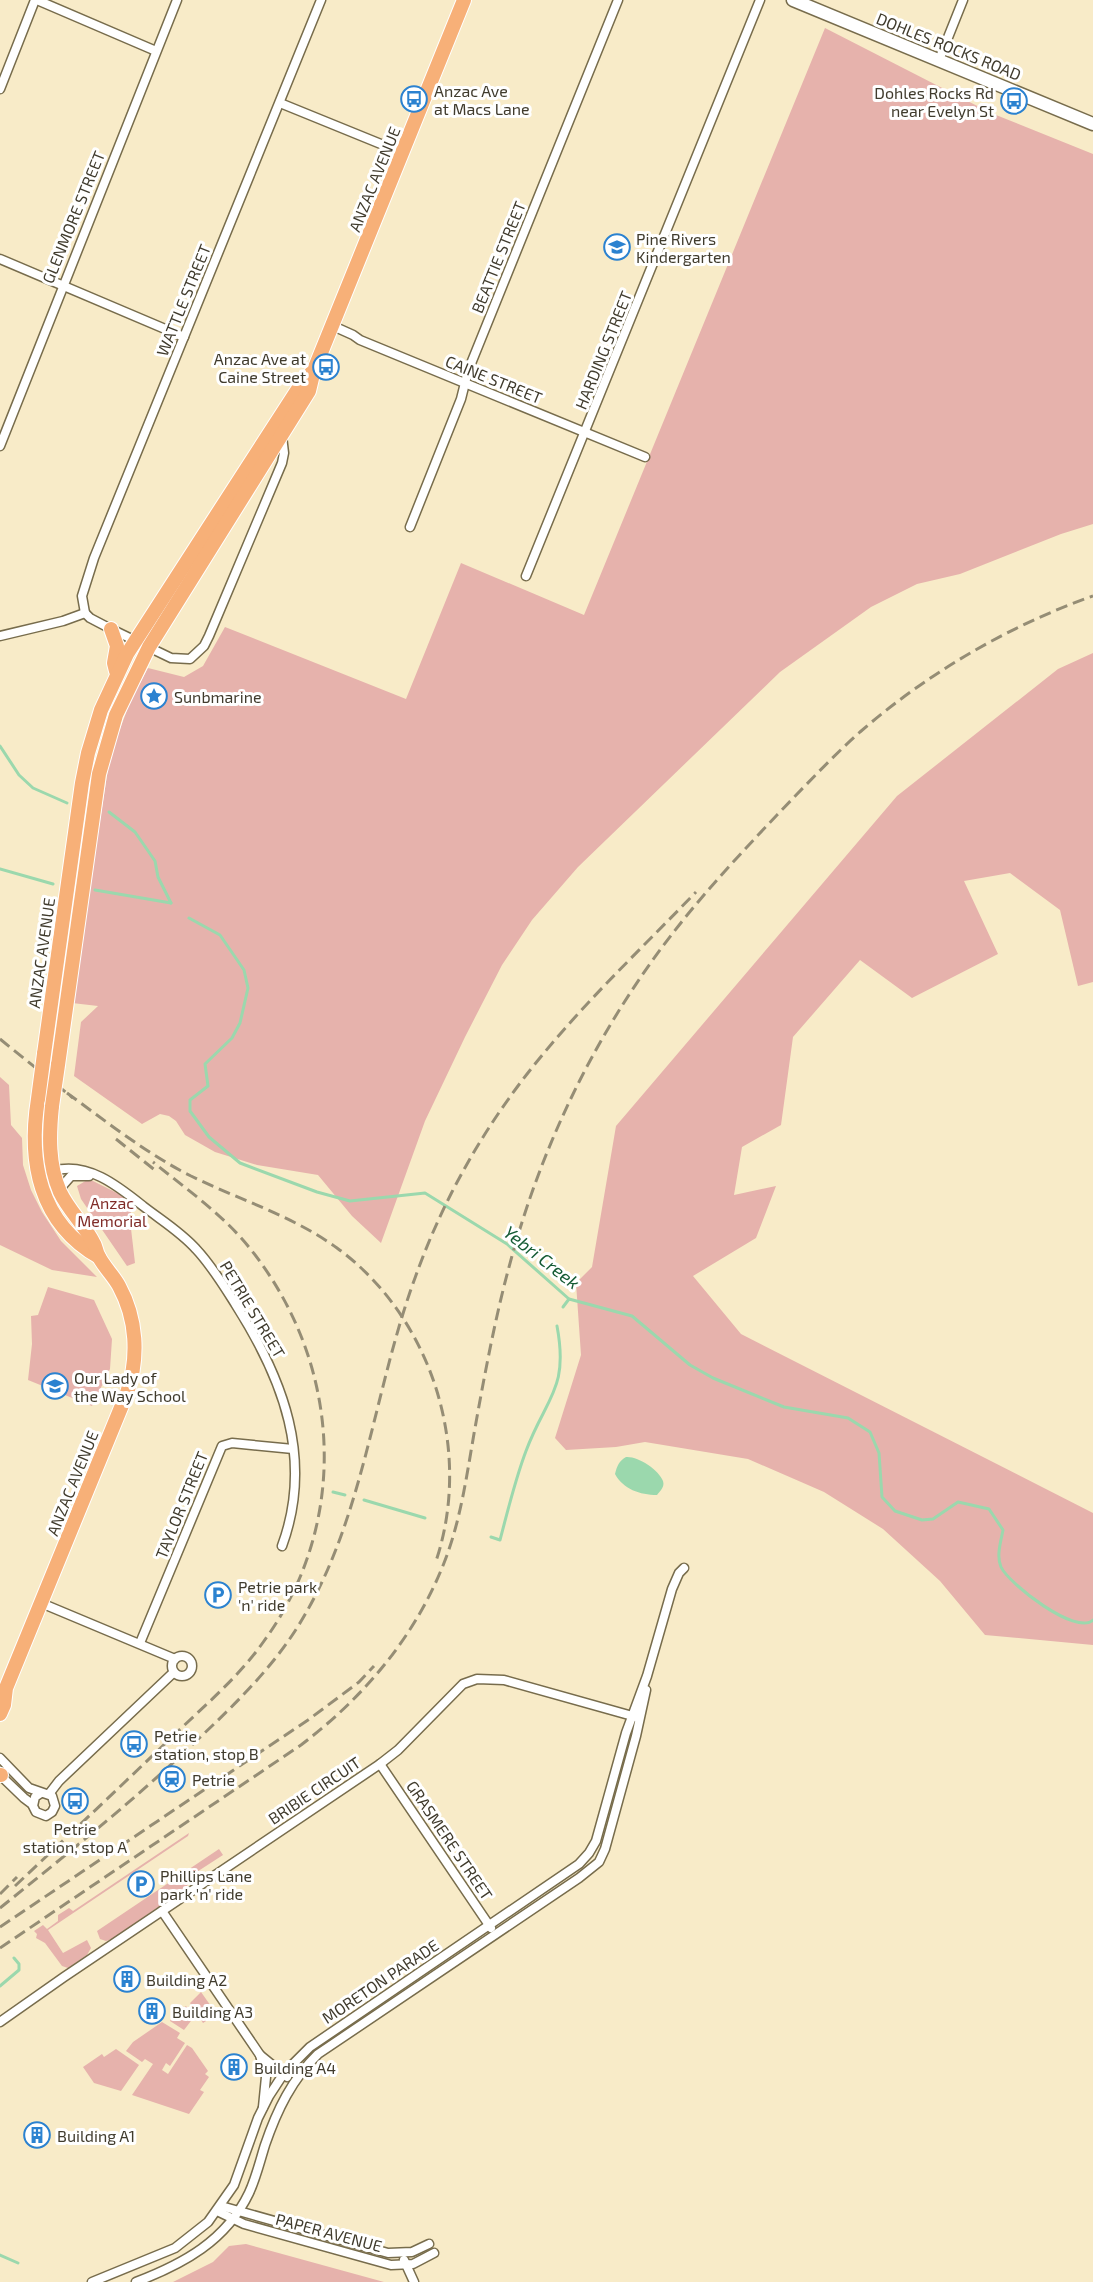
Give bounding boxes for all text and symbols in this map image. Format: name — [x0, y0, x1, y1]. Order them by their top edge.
street label: DOHLES ROCKS ROAD — [874, 8, 1024, 84]
place label: Anzac Ave at Macs Lane — [434, 81, 530, 118]
place label: Dohles Rocks Rd near Evelyn St — [874, 83, 994, 120]
bus stop icon: Anzac Ave at Macs Lane — [399, 84, 429, 114]
bus stop icon: Dohles Rocks Rd near Evelyn St — [999, 86, 1029, 116]
street label: ANZAC AVENUE — [344, 124, 404, 234]
street label: GLENMORE STREET — [38, 148, 108, 286]
street label: BEATTIE STREET — [467, 198, 529, 316]
place label: Pine Rivers Kindergarten — [636, 229, 731, 266]
school or university icon: Pine Rivers Kindergarten — [602, 232, 632, 262]
street label: WATTLE STREET — [152, 241, 214, 359]
street label: HARDING STREET — [571, 288, 635, 412]
place label: Anzac Ave at Caine Street — [214, 349, 306, 386]
street label: CAINE STREET — [443, 351, 545, 407]
bus stop icon: Anzac Ave at Caine Street — [311, 352, 341, 382]
place icon: Sunbmarine — [139, 681, 169, 711]
place label: Sunbmarine — [174, 687, 262, 706]
street label: ANZAC AVENUE — [24, 896, 58, 1010]
park label: Anzac Memorial — [77, 1193, 147, 1230]
water label: Yebri Creek — [500, 1220, 584, 1294]
street label: PETRIE STREET — [217, 1257, 289, 1361]
place label: Our Lady of the Way School — [74, 1368, 186, 1405]
school or university icon: Our Lady of the Way School — [40, 1371, 70, 1401]
street label: ANZAC AVENUE — [42, 1428, 102, 1538]
street label: TAYLOR STREET — [151, 1449, 211, 1561]
place label: Petrie park 'n' ride — [238, 1577, 317, 1614]
parking icon: Petrie park 'n' ride — [203, 1580, 233, 1610]
place label: Petrie station, stop B — [154, 1726, 259, 1763]
bus stop icon: Petrie station, stop B — [119, 1729, 149, 1759]
street label: BRIBIE CIRCUIT — [264, 1752, 364, 1828]
station icon: Petrie — [157, 1764, 187, 1794]
place label: Petrie — [192, 1770, 235, 1789]
street label: GRASMERE STREET — [403, 1777, 497, 1903]
bus stop icon: Petrie station, stop A — [60, 1786, 90, 1816]
place label: Petrie station, stop A — [23, 1819, 127, 1856]
place label: Phillips Lane park 'n' ride — [160, 1866, 252, 1903]
parking icon: Phillips Lane park 'n' ride — [126, 1869, 156, 1899]
street label: MORETON PARADE — [318, 1935, 442, 2027]
building icon: Building A2 — [112, 1964, 142, 1994]
place label: Building A2 — [146, 1970, 227, 1989]
building icon: Building A3 — [137, 1996, 167, 2026]
place label: Building A3 — [172, 2002, 253, 2021]
building icon: Building A4 — [219, 2052, 249, 2082]
place label: Building A4 — [254, 2058, 336, 2077]
building icon: Building A1 — [22, 2120, 52, 2150]
place label: Building A1 — [57, 2126, 135, 2145]
street label: PAPER AVENUE — [274, 2209, 384, 2255]

